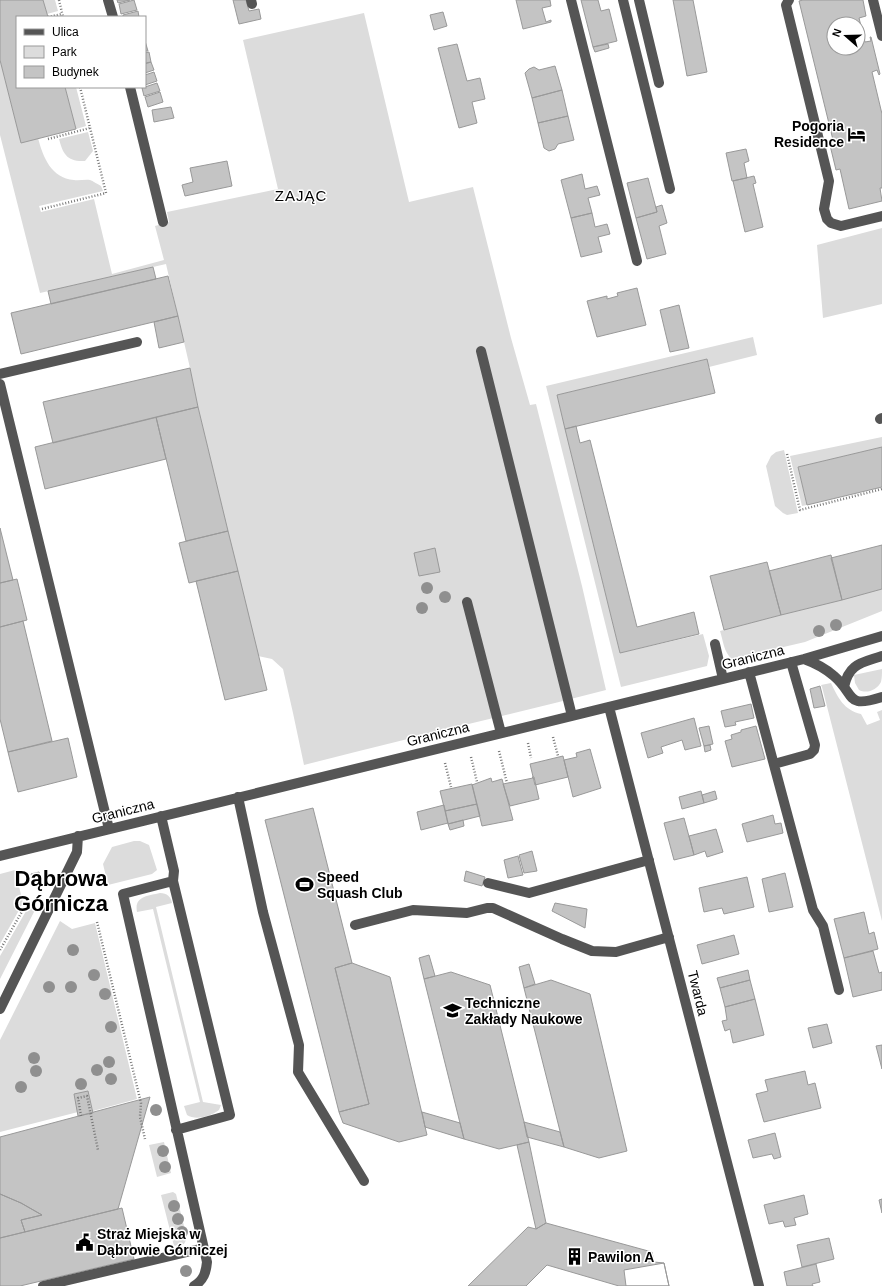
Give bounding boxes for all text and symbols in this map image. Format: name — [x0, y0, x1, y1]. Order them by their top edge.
legend — [16, 16, 146, 88]
north arrow — [826, 16, 866, 56]
text: Ulica — [52, 25, 79, 39]
text: N — [830, 27, 844, 38]
text: Park — [52, 45, 78, 59]
text: Budynek — [52, 65, 100, 79]
place label: Pogoria Residence — [774, 118, 844, 150]
hotel icon: Pogoria Residence — [847, 124, 867, 144]
district label: ZAJĄC — [275, 187, 327, 204]
street label: Graniczna — [720, 641, 786, 672]
street label: Graniczna — [405, 718, 471, 749]
street label: Graniczna — [90, 795, 156, 826]
district label: Dąbrowa Górnicza — [14, 866, 109, 916]
place label: Speed Squash Club — [317, 869, 403, 901]
sports icon: Speed Squash Club — [294, 875, 314, 895]
street label: Twarda — [685, 969, 711, 1017]
place label: Techniczne Zakłady Naukowe — [465, 995, 583, 1027]
school or university icon: Techniczne Zakłady Naukowe — [442, 1001, 462, 1021]
place label: Straż Miejska w Dąbrowie Górniczej — [97, 1226, 228, 1258]
public building icon: Straż Miejska w Dąbrowie Górniczej — [74, 1232, 94, 1252]
building icon: Pawilon A — [565, 1247, 585, 1267]
place label: Pawilon A — [588, 1249, 654, 1265]

